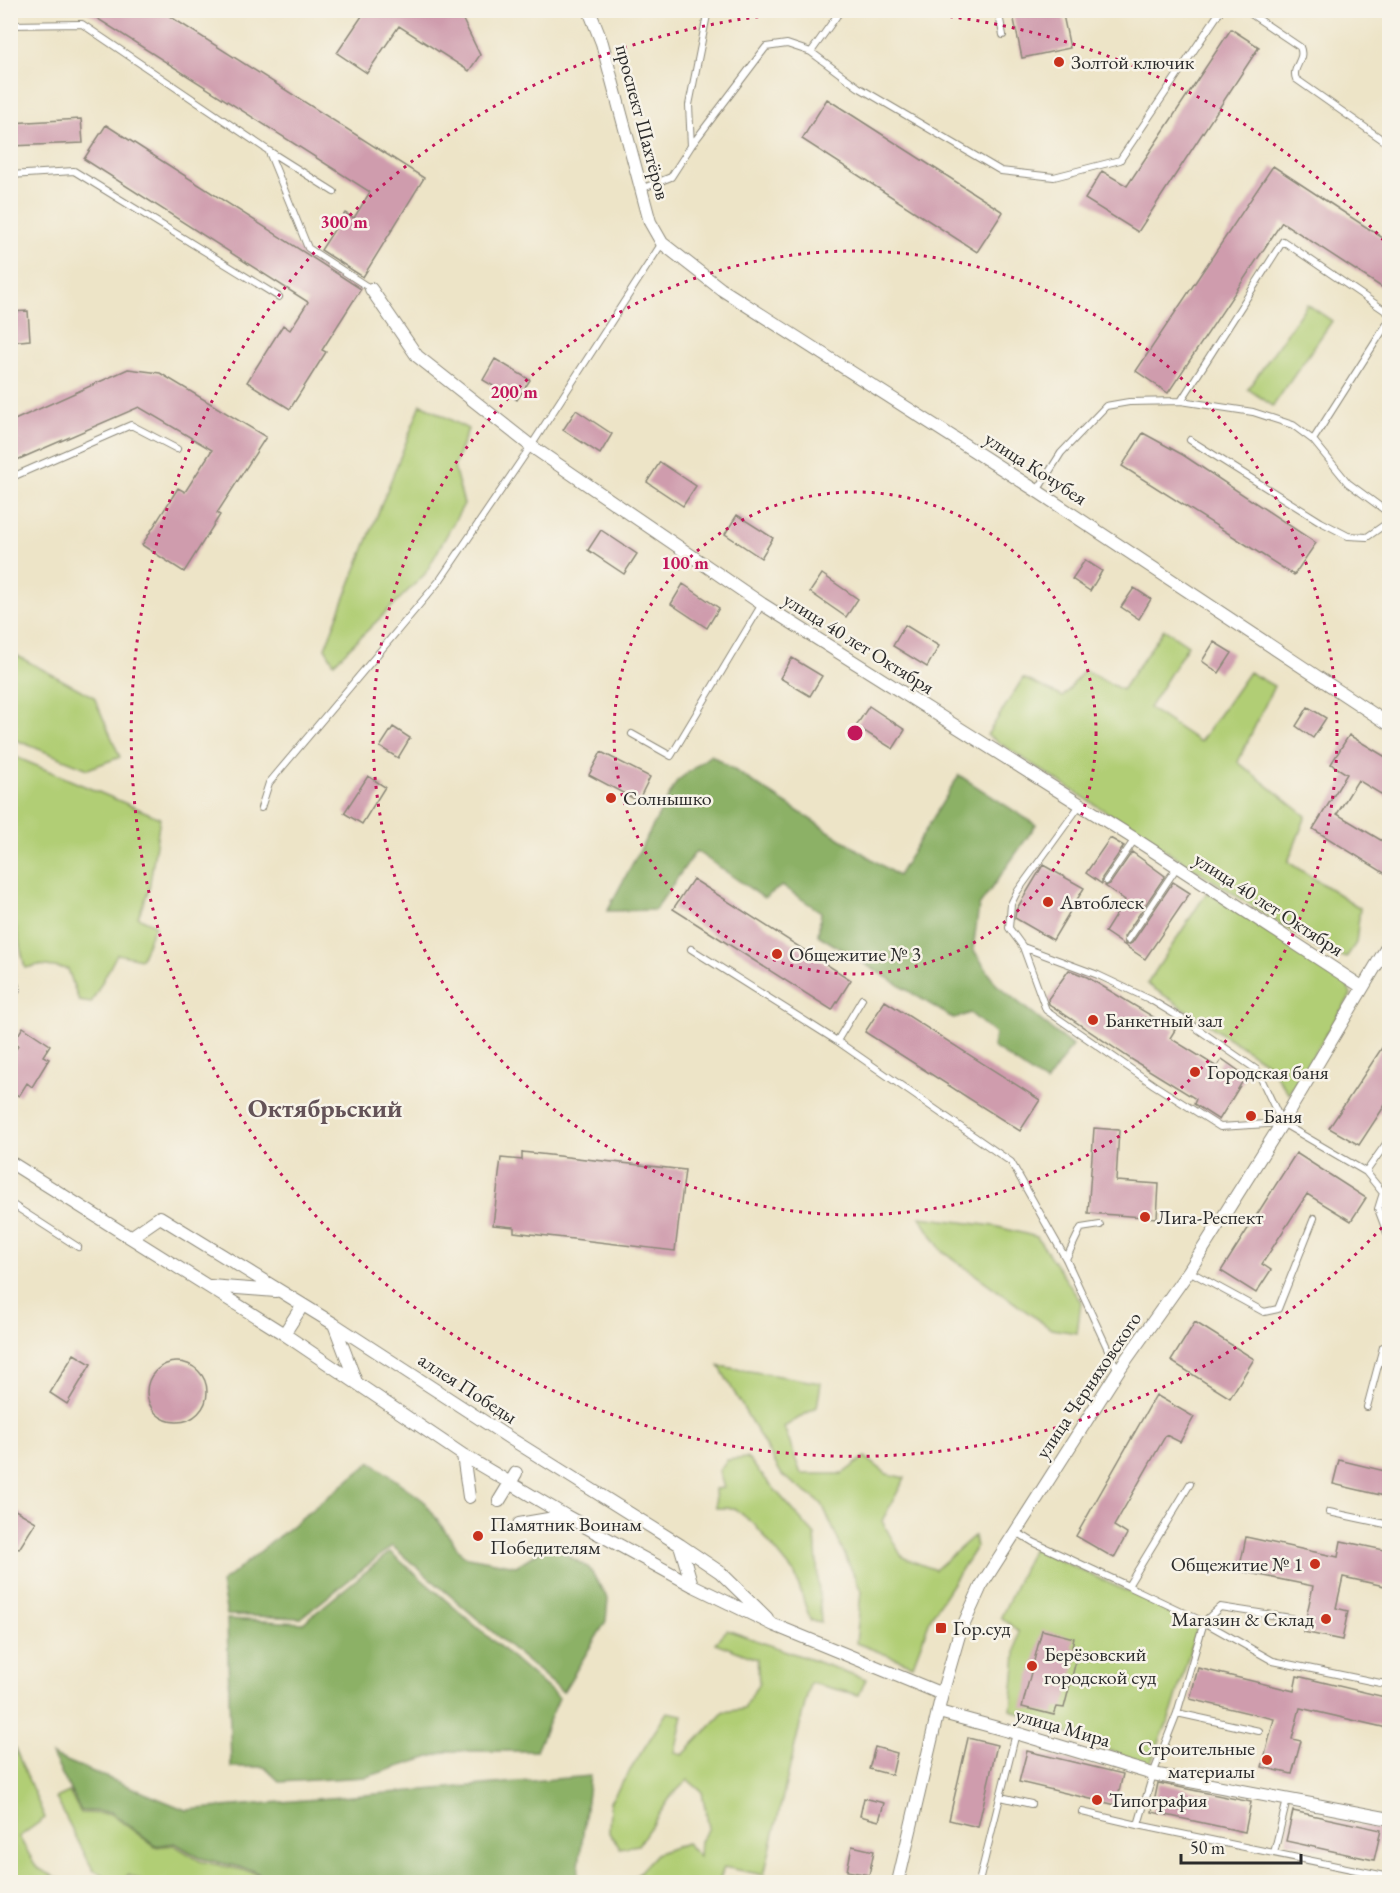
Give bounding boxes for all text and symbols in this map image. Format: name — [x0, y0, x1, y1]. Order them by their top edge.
street label: проспект Шахтёров — [610, 41, 676, 203]
place label: Золтой ключик — [1071, 49, 1195, 75]
marker: Золтой ключик — [1052, 55, 1066, 69]
text: 300 m — [320, 210, 368, 233]
text: 200 m — [490, 380, 538, 403]
street label: улица Кочубея — [980, 425, 1092, 511]
text: 100 m — [661, 551, 709, 574]
street label: улица 40 лет Октября — [779, 586, 939, 700]
centre of rings — [845, 723, 865, 743]
place label: Солнышко — [623, 785, 712, 811]
marker: Солнышко — [604, 791, 618, 805]
street label: улица 40 лет Октября — [1189, 846, 1349, 962]
place label: Автоблеск — [1059, 889, 1144, 915]
marker: Автоблеск — [1041, 895, 1055, 909]
place label: Общежитие № 3 — [789, 941, 921, 967]
marker: Общежитие № 3 — [770, 947, 784, 961]
place label: Банкетный зал — [1105, 1007, 1223, 1033]
marker: Банкетный зал — [1086, 1013, 1100, 1027]
place label: Городская баня — [1207, 1059, 1329, 1085]
marker: Городская баня — [1188, 1065, 1202, 1079]
district label: Октябрьский — [248, 1091, 402, 1125]
place label: Баня — [1263, 1103, 1302, 1129]
marker: Баня — [1244, 1109, 1258, 1123]
place label: Лига-Респект — [1157, 1204, 1263, 1230]
marker: Лига-Респект — [1138, 1210, 1152, 1224]
street label: улица Черняховского — [1029, 1306, 1147, 1464]
street label: аллея Победы — [414, 1346, 522, 1430]
place label: Памятник Воинам Победителям — [490, 1511, 642, 1560]
marker: Памятник Воинам Победителям — [471, 1529, 485, 1543]
place label: Общежитие № 1 — [1171, 1551, 1303, 1577]
marker: Общежитие № 1 — [1308, 1557, 1322, 1571]
place label: Магазин & Склад — [1171, 1606, 1314, 1632]
marker: Магазин & Склад — [1319, 1612, 1333, 1626]
place label: Гор.суд — [953, 1615, 1011, 1641]
marker: Гор.суд — [934, 1621, 948, 1635]
place label: Берёзовский городской суд — [1044, 1641, 1156, 1690]
marker: Берёзовский городской суд — [1025, 1659, 1039, 1673]
street label: улица Мира — [1013, 1701, 1113, 1753]
place label: Строительные материалы — [1138, 1735, 1255, 1784]
marker: Строительные материалы — [1260, 1753, 1274, 1767]
place label: Типография — [1109, 1787, 1207, 1813]
marker: Типография — [1090, 1793, 1104, 1807]
scale bar — [1181, 1827, 1301, 1865]
text: 50 m — [1190, 1836, 1225, 1859]

